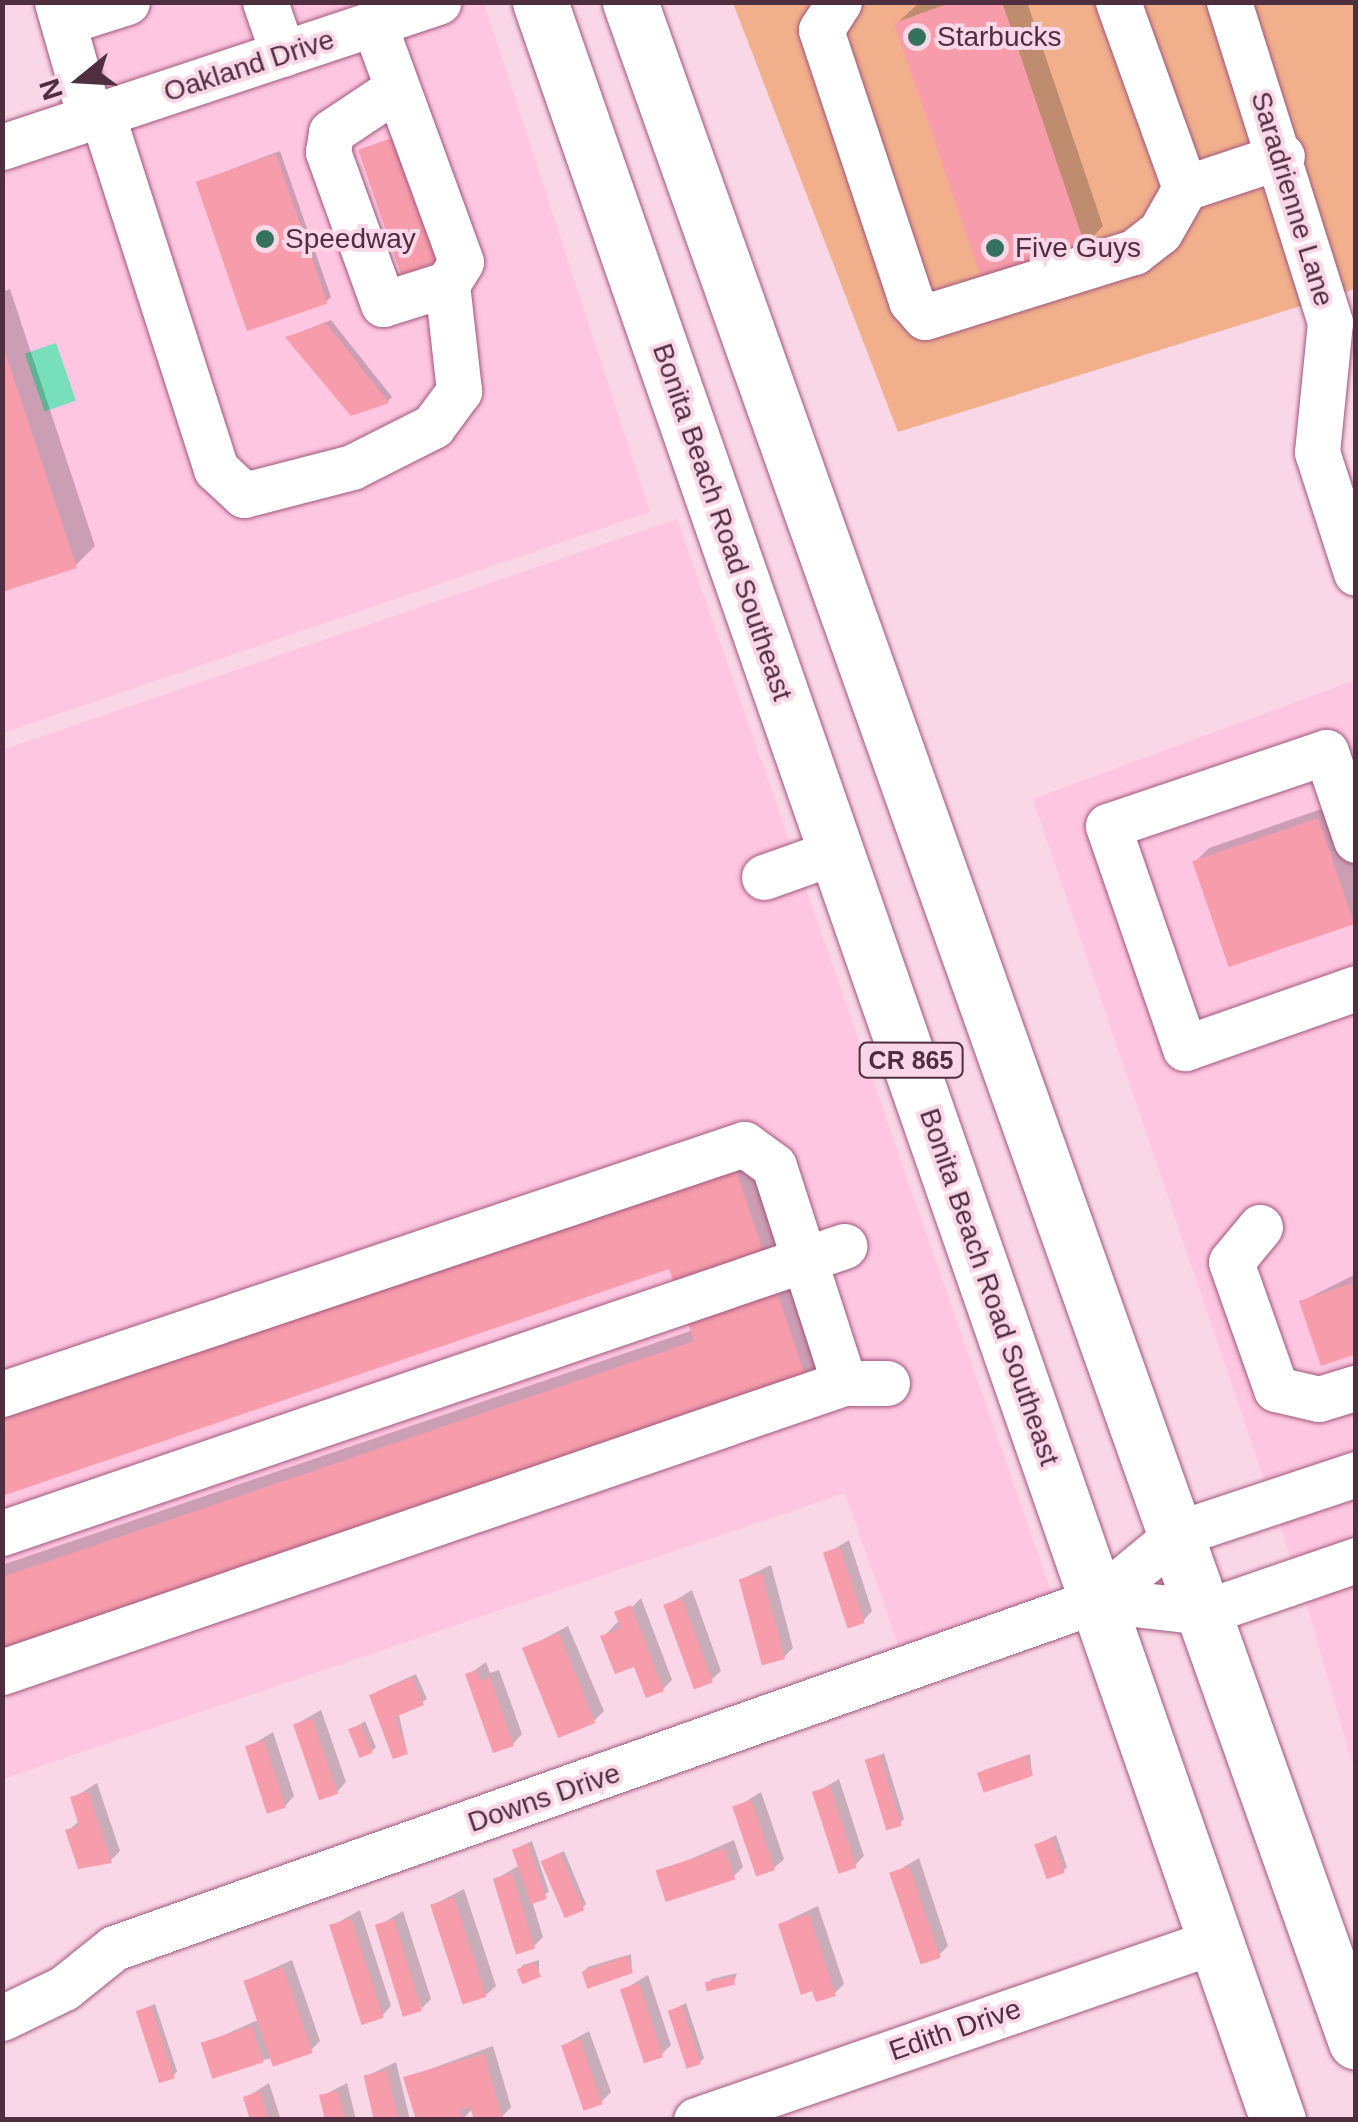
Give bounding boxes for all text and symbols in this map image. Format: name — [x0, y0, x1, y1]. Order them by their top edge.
place label: Starbucks — [937, 20, 1061, 54]
street label: Oakland Drive — [159, 23, 339, 109]
marker: Starbucks — [906, 26, 928, 48]
north arrow — [30, 30, 130, 130]
text: N — [33, 75, 69, 104]
street label: Saradrienne Lane — [1243, 88, 1341, 310]
place label: Speedway — [285, 222, 416, 256]
marker: Speedway — [254, 228, 276, 250]
place label: Five Guys — [1015, 231, 1141, 265]
marker: Five Guys — [984, 237, 1006, 259]
street label: Bonita Beach Road Southeast — [645, 339, 799, 705]
road number: CR 865 — [858, 1040, 964, 1080]
street label: Bonita Beach Road Southeast — [912, 1104, 1066, 1470]
street label: Downs Drive — [464, 1756, 624, 1840]
street label: Edith Drive — [885, 1992, 1025, 2068]

